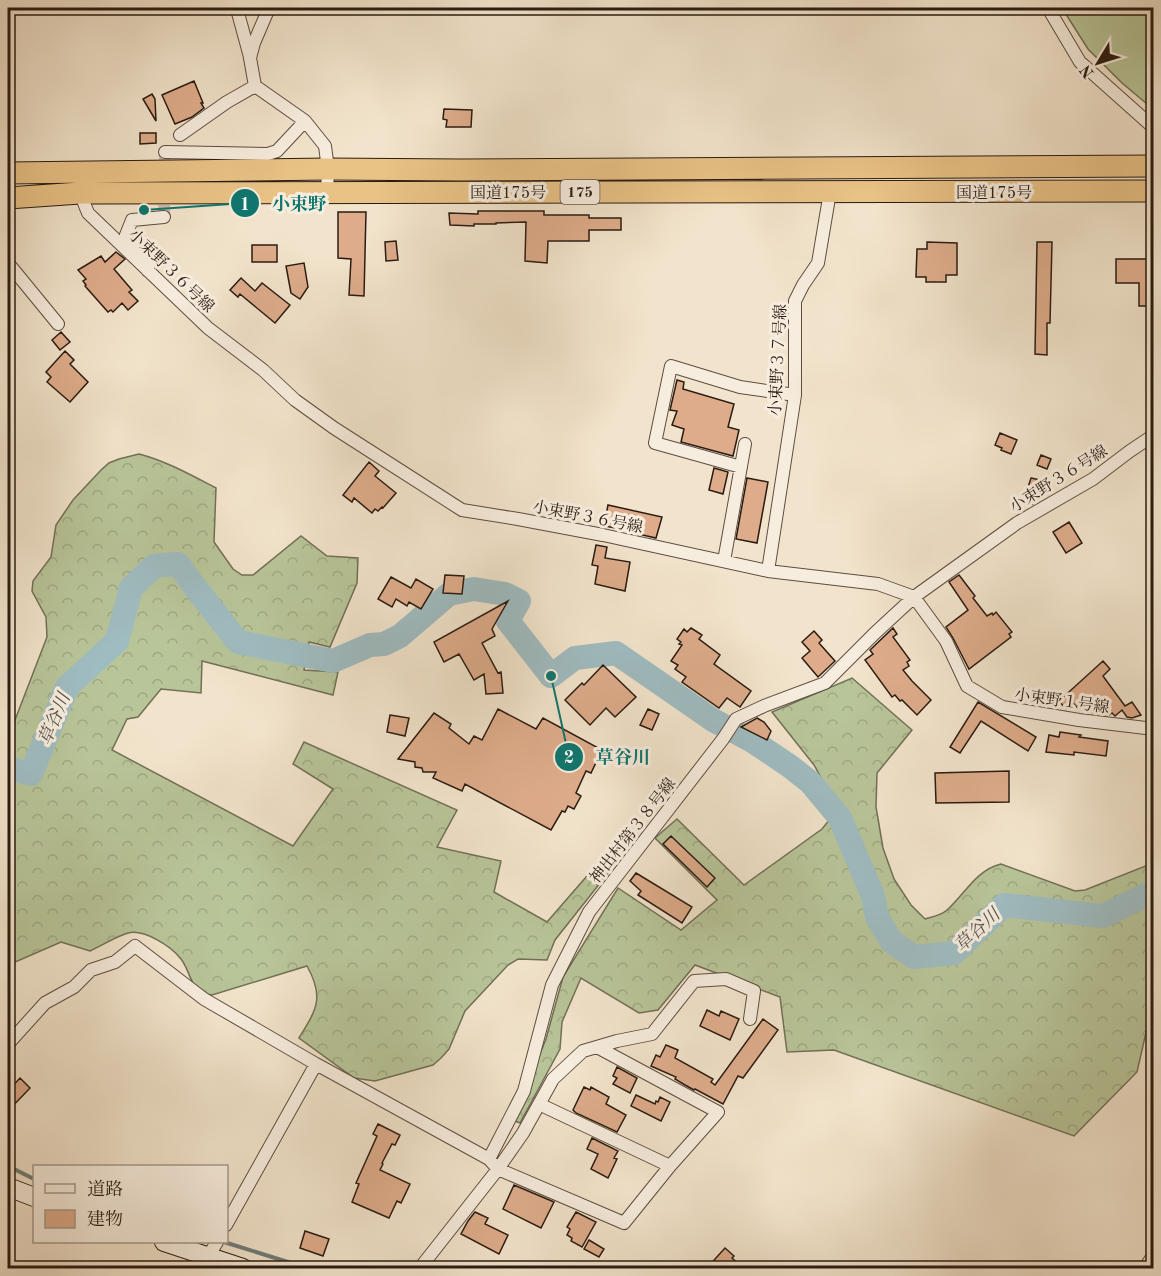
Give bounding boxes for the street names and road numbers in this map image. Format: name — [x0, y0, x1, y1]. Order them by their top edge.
road number: 175 — [560, 180, 600, 204]
street label: 国道175号 — [470, 184, 546, 202]
street label: 国道175号 — [956, 184, 1032, 202]
street label: 小束野３６号線 — [125, 225, 218, 316]
street label: 小束野３７号線 — [766, 304, 790, 416]
street label: 小束野３６号線 — [1006, 442, 1111, 516]
street label: 小束野３６号線 — [531, 497, 645, 537]
street label: 小束野１号線 — [1013, 685, 1111, 717]
street label: 神出村第３８号線 — [586, 775, 679, 887]

